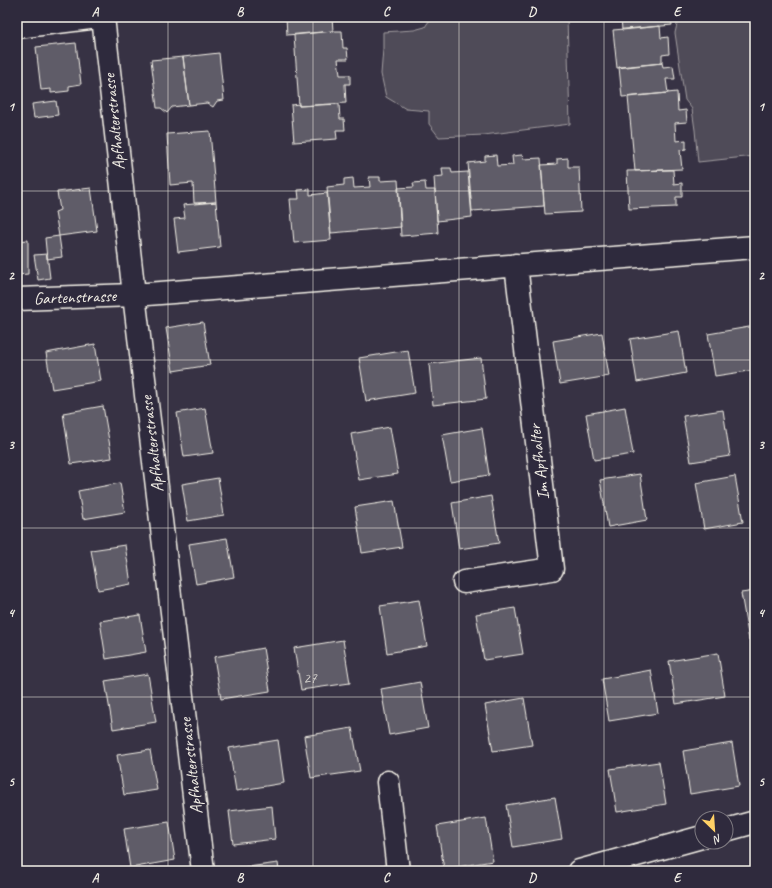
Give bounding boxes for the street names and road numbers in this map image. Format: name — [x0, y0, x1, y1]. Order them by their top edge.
street label: Apfhalterstrasse — [98, 71, 130, 171]
street label: Gartenstrasse — [34, 285, 118, 309]
street label: Apfhalterstrasse — [135, 393, 168, 493]
street label: Im Apfhalter — [524, 421, 554, 501]
street label: Apfhalterstrasse — [174, 715, 207, 815]

